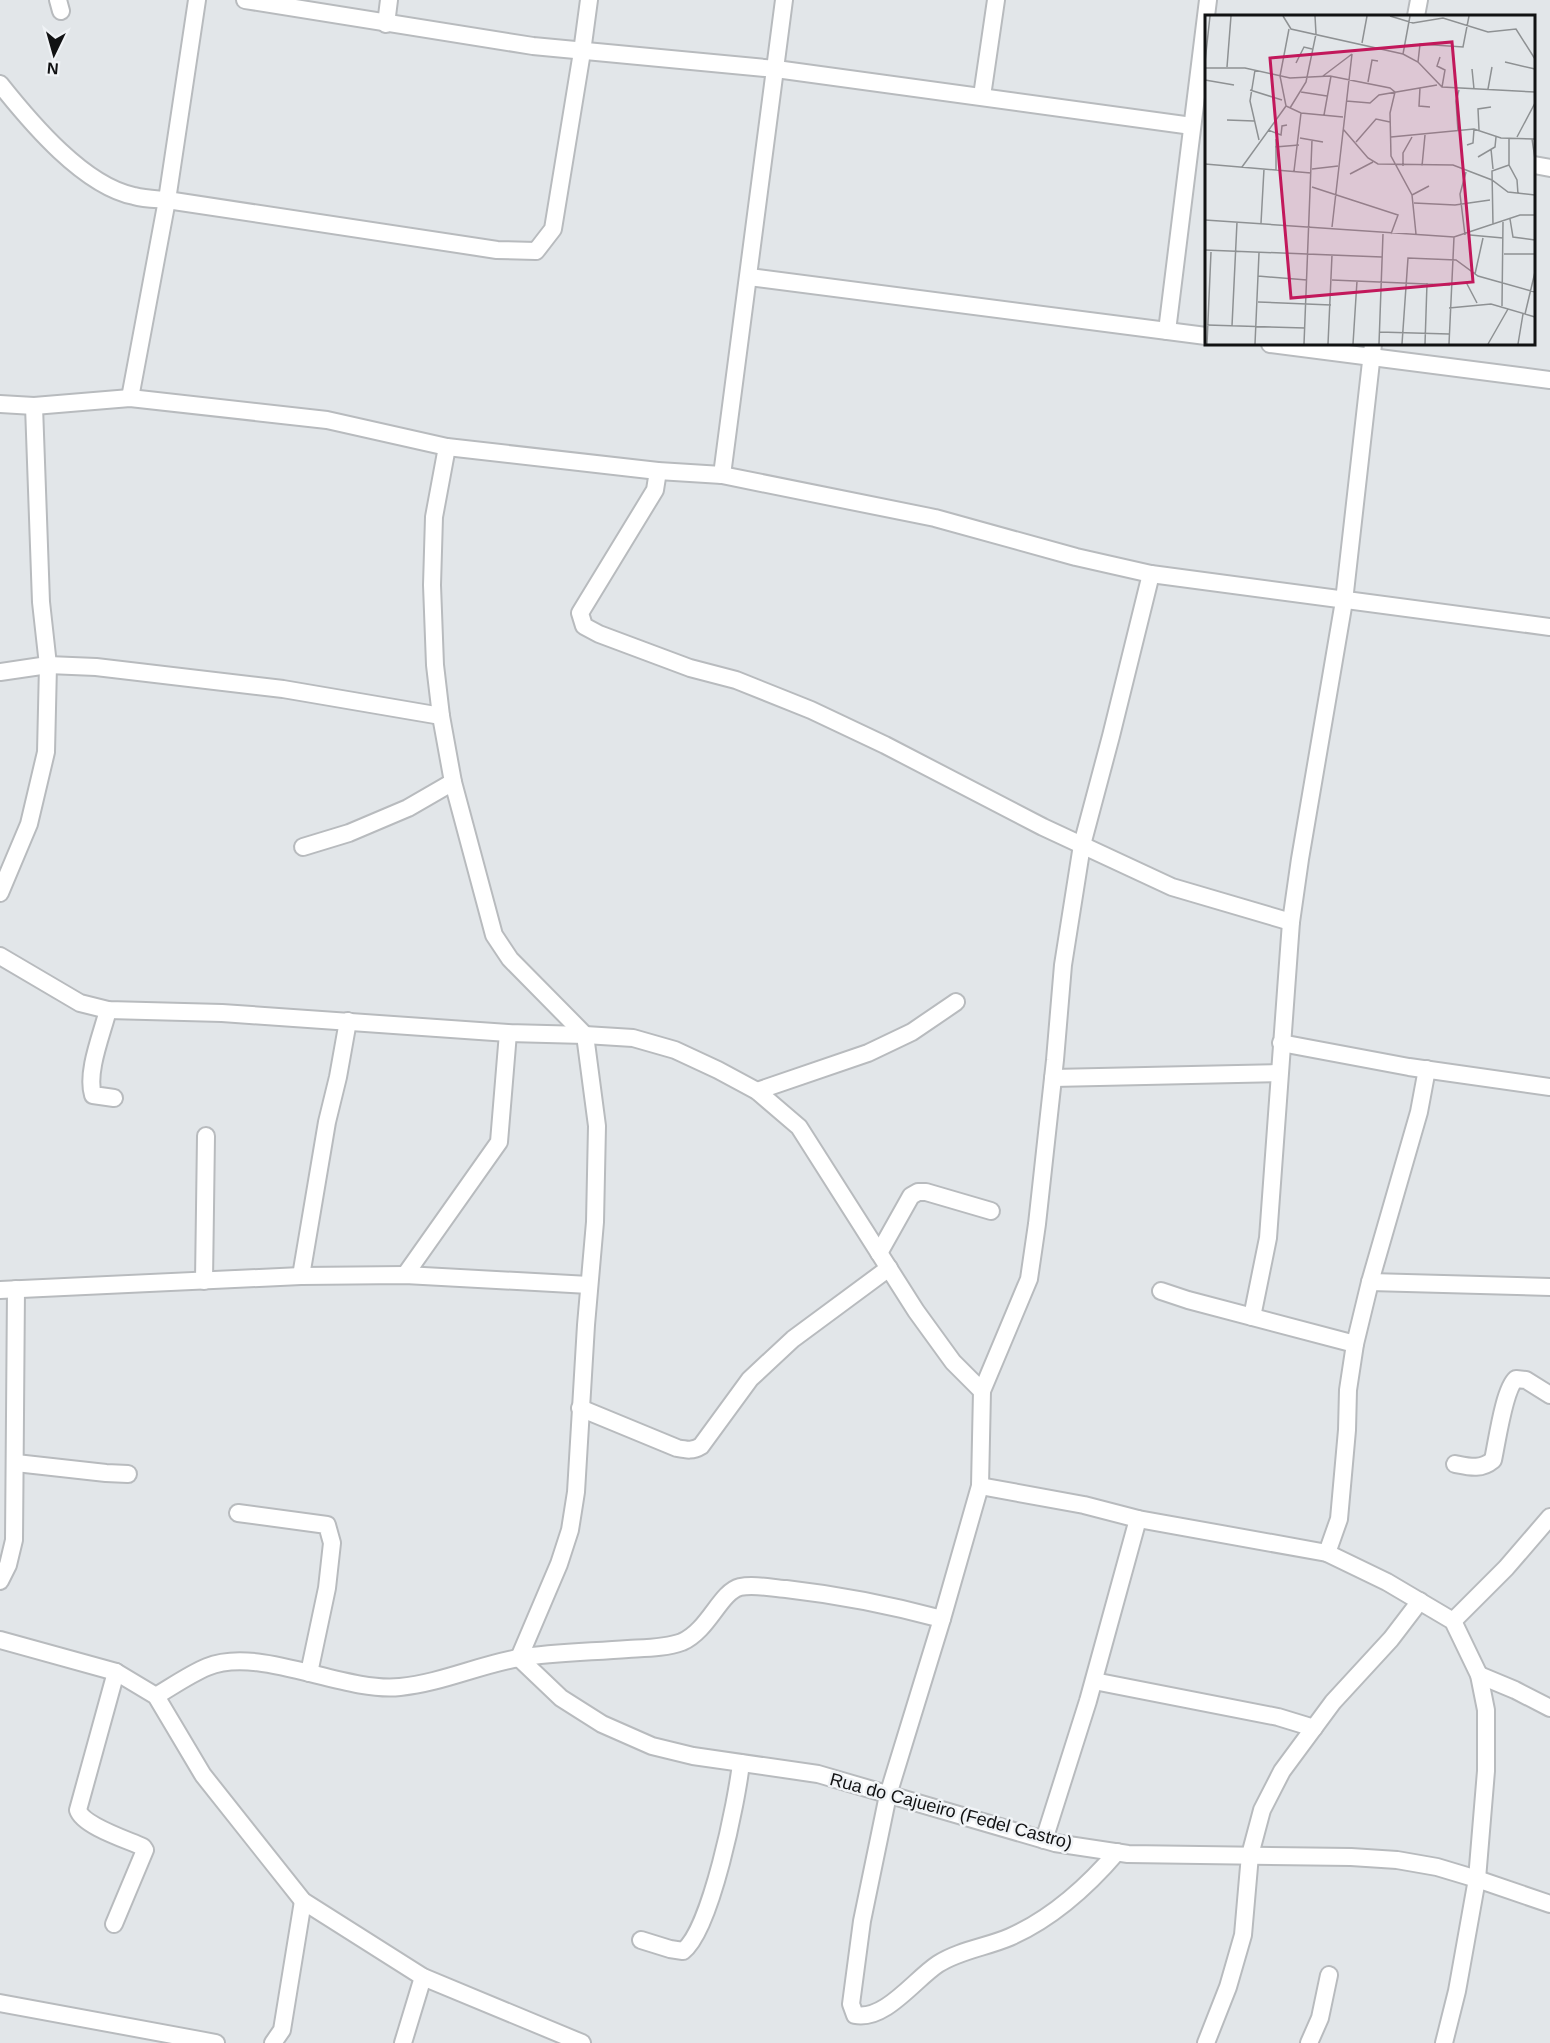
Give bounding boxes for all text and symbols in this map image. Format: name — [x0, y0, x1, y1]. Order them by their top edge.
inset map — [1205, 15, 1535, 345]
north arrow — [24, 24, 84, 84]
text: N — [46, 59, 59, 77]
street label: Rua do Cajueiro (Fedel Castro) — [828, 1769, 1074, 1853]

